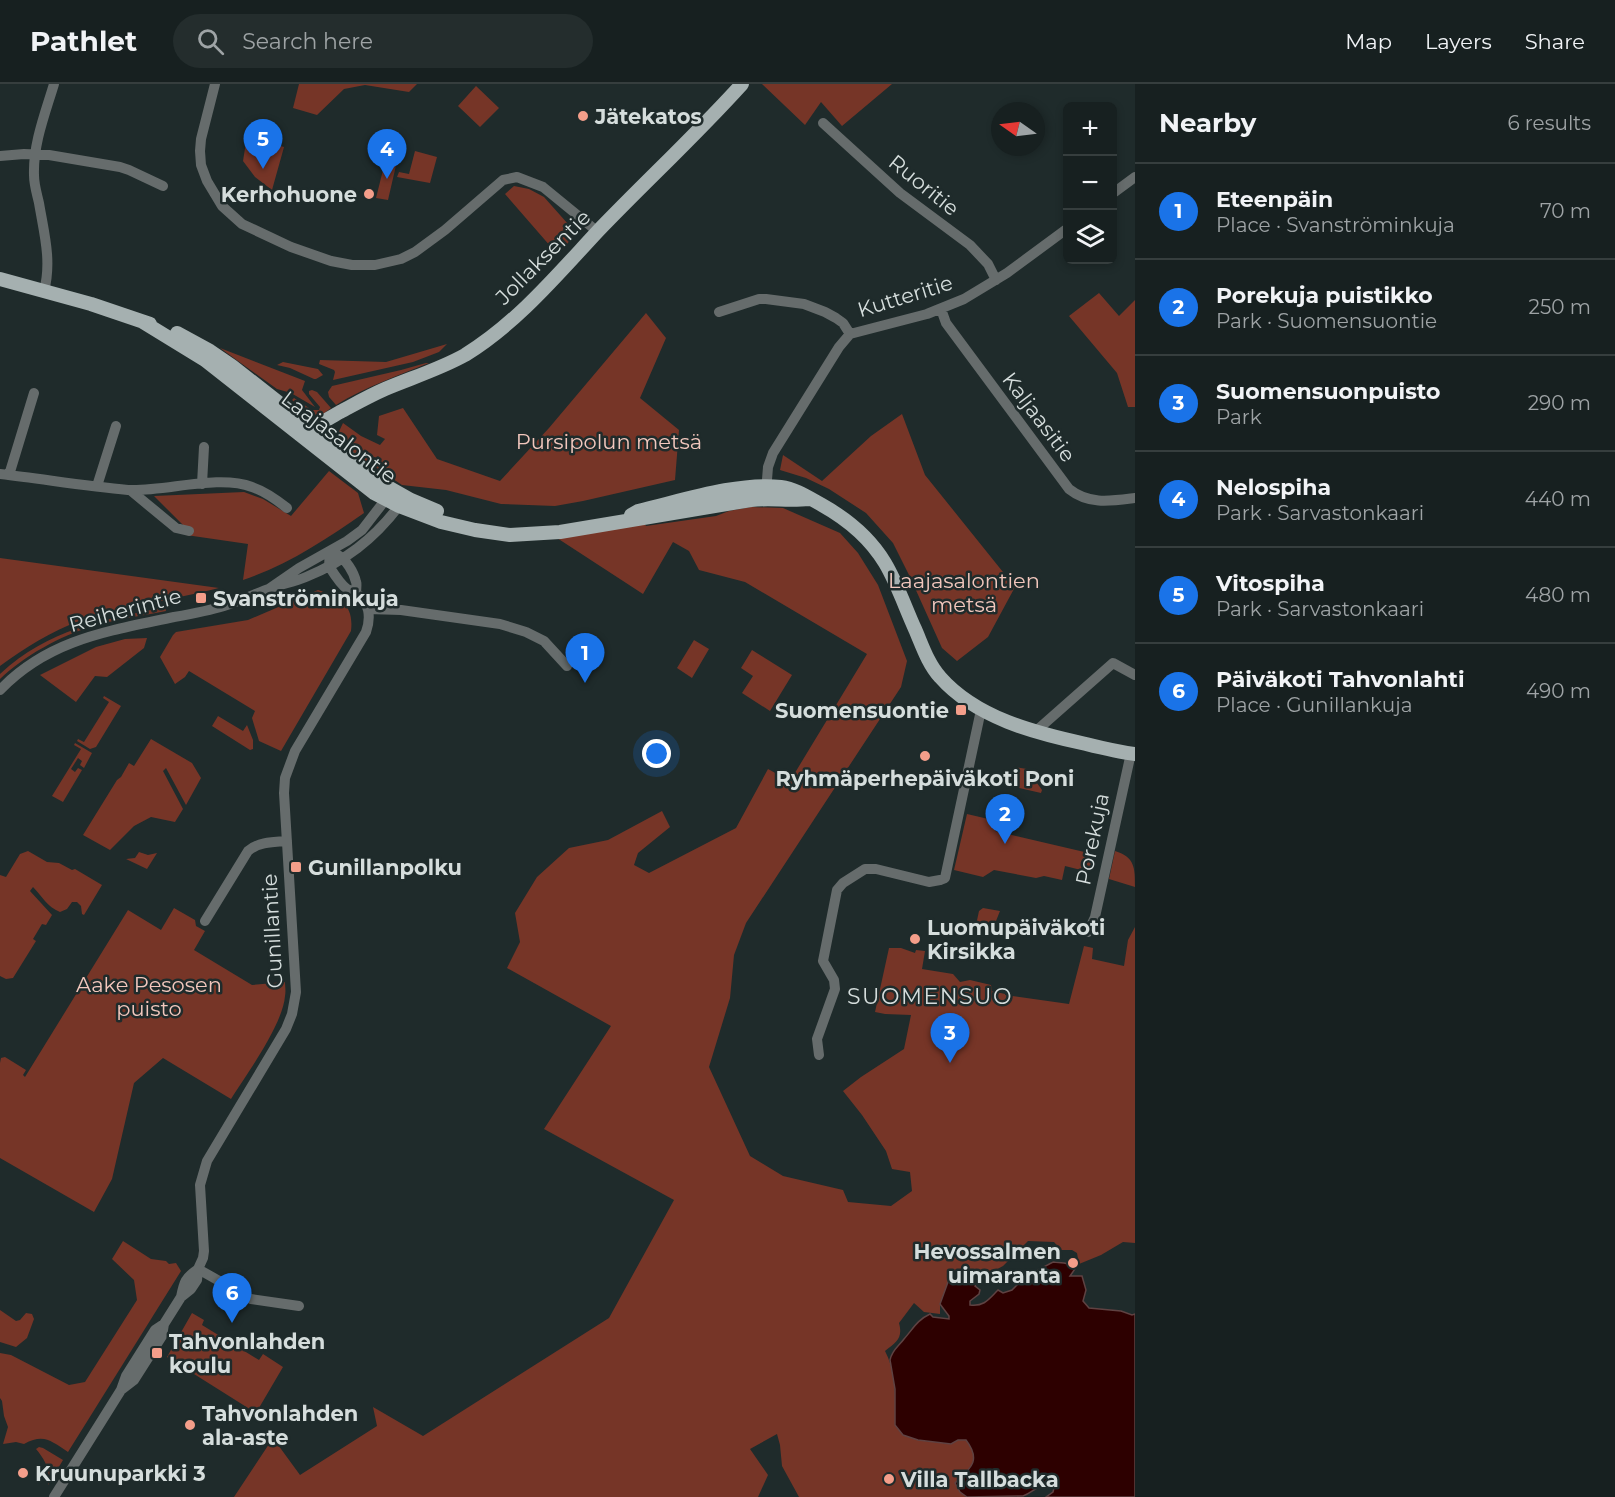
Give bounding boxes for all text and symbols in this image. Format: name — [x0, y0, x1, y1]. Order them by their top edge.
search box — [173, 14, 593, 68]
text: Pathlet — [30, 24, 137, 58]
icon: search — [194, 25, 227, 58]
text: Search here — [242, 28, 373, 55]
text: Map — [1345, 29, 1392, 54]
text: Layers — [1425, 29, 1492, 54]
text: Share — [1525, 29, 1585, 54]
north arrow — [991, 102, 1045, 156]
map controls — [1063, 102, 1117, 264]
button: + — [1063, 102, 1117, 156]
place label: Jätekatos — [594, 104, 702, 129]
text: Nearby — [1159, 107, 1256, 139]
marker: Jätekatos — [576, 109, 590, 123]
text: 6 results — [1507, 111, 1591, 135]
pin: 5 — [244, 120, 282, 169]
pin: 4 — [368, 130, 406, 179]
street label: Ruoritie — [884, 149, 964, 221]
button: − — [1063, 156, 1117, 210]
place label: Kerhohuone — [221, 182, 357, 207]
text: Eteenpäin — [1216, 186, 1333, 213]
marker: Kerhohuone — [362, 187, 376, 201]
text: 1 — [1175, 199, 1182, 223]
text: 70 m — [1540, 199, 1591, 223]
street label: Jollaksentie — [490, 204, 596, 310]
button: layers — [1063, 210, 1117, 264]
text: Place · Svanströminkuja — [1216, 213, 1455, 237]
street label: Kutteritie — [854, 270, 956, 322]
text: Porekuja puistikko — [1216, 282, 1433, 309]
text: 2 — [1173, 295, 1184, 319]
text: 250 m — [1529, 295, 1591, 319]
text: Park · Suomensuontie — [1216, 309, 1437, 333]
street label: Kaljaasitie — [997, 367, 1081, 467]
text: Suomensuonpuisto — [1216, 378, 1440, 405]
street label: Laajasalontie — [276, 386, 402, 488]
text: 3 — [1173, 391, 1184, 415]
text: 290 m — [1528, 391, 1591, 415]
text: Park — [1216, 405, 1262, 429]
park label: Pursipolun metsä — [516, 429, 702, 454]
text: Nelospiha — [1216, 474, 1331, 501]
text: 4 — [1172, 487, 1185, 511]
text: 440 m — [1525, 487, 1591, 511]
text: Park · Sarvastonkaari — [1216, 501, 1424, 525]
park label: Laajasalontien metsä — [888, 568, 1040, 617]
text: Vitospiha — [1216, 570, 1325, 597]
street label: Reiherintie — [66, 583, 184, 637]
text: 5 — [1173, 583, 1184, 607]
text: 480 m — [1525, 583, 1591, 607]
place label: Svanströminkuja — [213, 586, 399, 611]
marker: Svanströminkuja — [194, 591, 208, 605]
text: Park · Sarvastonkaari — [1216, 597, 1424, 621]
pin: 1 — [566, 634, 604, 683]
text: Päiväkoti Tahvonlahti — [1216, 666, 1465, 693]
text: 6 — [1172, 679, 1185, 703]
text: 490 m — [1526, 679, 1591, 703]
text: Place · Gunillankuja — [1216, 693, 1413, 717]
place label: Suomensuontie — [775, 698, 949, 723]
marker: Suomensuontie — [954, 703, 968, 717]
your location — [642, 739, 671, 768]
marker: Ryhmäperhepäiväkoti Poni — [918, 749, 932, 763]
place label: Ryhmäperhepäiväkoti Poni — [776, 766, 1074, 791]
street label: Porekuja — [1070, 791, 1114, 887]
pin: 2 — [986, 794, 1024, 844]
place label: Gunillanpolku — [308, 855, 462, 880]
marker: Gunillanpolku — [289, 860, 303, 874]
street label: Gunillantie — [257, 873, 287, 989]
place label: Luomupäiväkoti Kirsikka — [927, 915, 1105, 964]
marker: Luomupäiväkoti Kirsikka — [908, 932, 922, 946]
park label: Aake Pesosen puisto — [76, 972, 222, 1021]
district label: SUOMENSUO — [847, 983, 1013, 1010]
pin: 3 — [930, 1014, 970, 1063]
place label: Hevossalmen uimaranta — [914, 1239, 1061, 1288]
marker: Hevossalmen uimaranta — [1066, 1256, 1080, 1270]
pin: 6 — [212, 1274, 252, 1323]
place label: Tahvonlahden koulu — [169, 1329, 325, 1378]
marker: Tahvonlahden koulu — [150, 1346, 164, 1360]
place label: Tahvonlahden ala-aste — [202, 1401, 358, 1450]
marker: Tahvonlahden ala-aste — [183, 1418, 197, 1432]
place label: Kruunuparkki 3 — [35, 1461, 206, 1486]
marker: Kruunuparkki 3 — [16, 1466, 30, 1480]
place label: Villa Tallbacka — [900, 1467, 1059, 1492]
marker: Villa Tallbacka — [882, 1472, 896, 1486]

